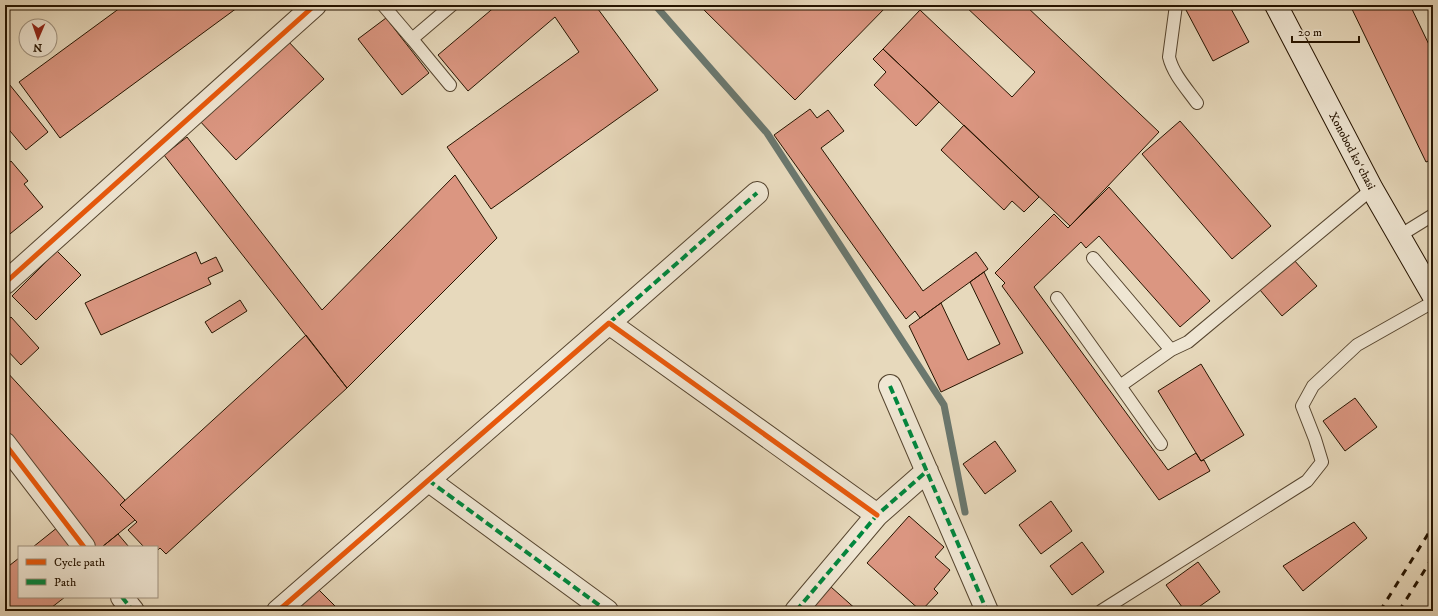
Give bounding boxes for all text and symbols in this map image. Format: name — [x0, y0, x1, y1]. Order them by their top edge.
north arrow — [18, 18, 58, 58]
scale bar — [1292, 18, 1359, 44]
text: 20 m — [1298, 25, 1322, 40]
text: N — [33, 40, 42, 54]
street label: Xonobod koʻchasi — [1325, 110, 1379, 192]
legend — [18, 546, 158, 598]
text: Cycle path — [54, 555, 106, 570]
text: Path — [54, 575, 77, 590]

